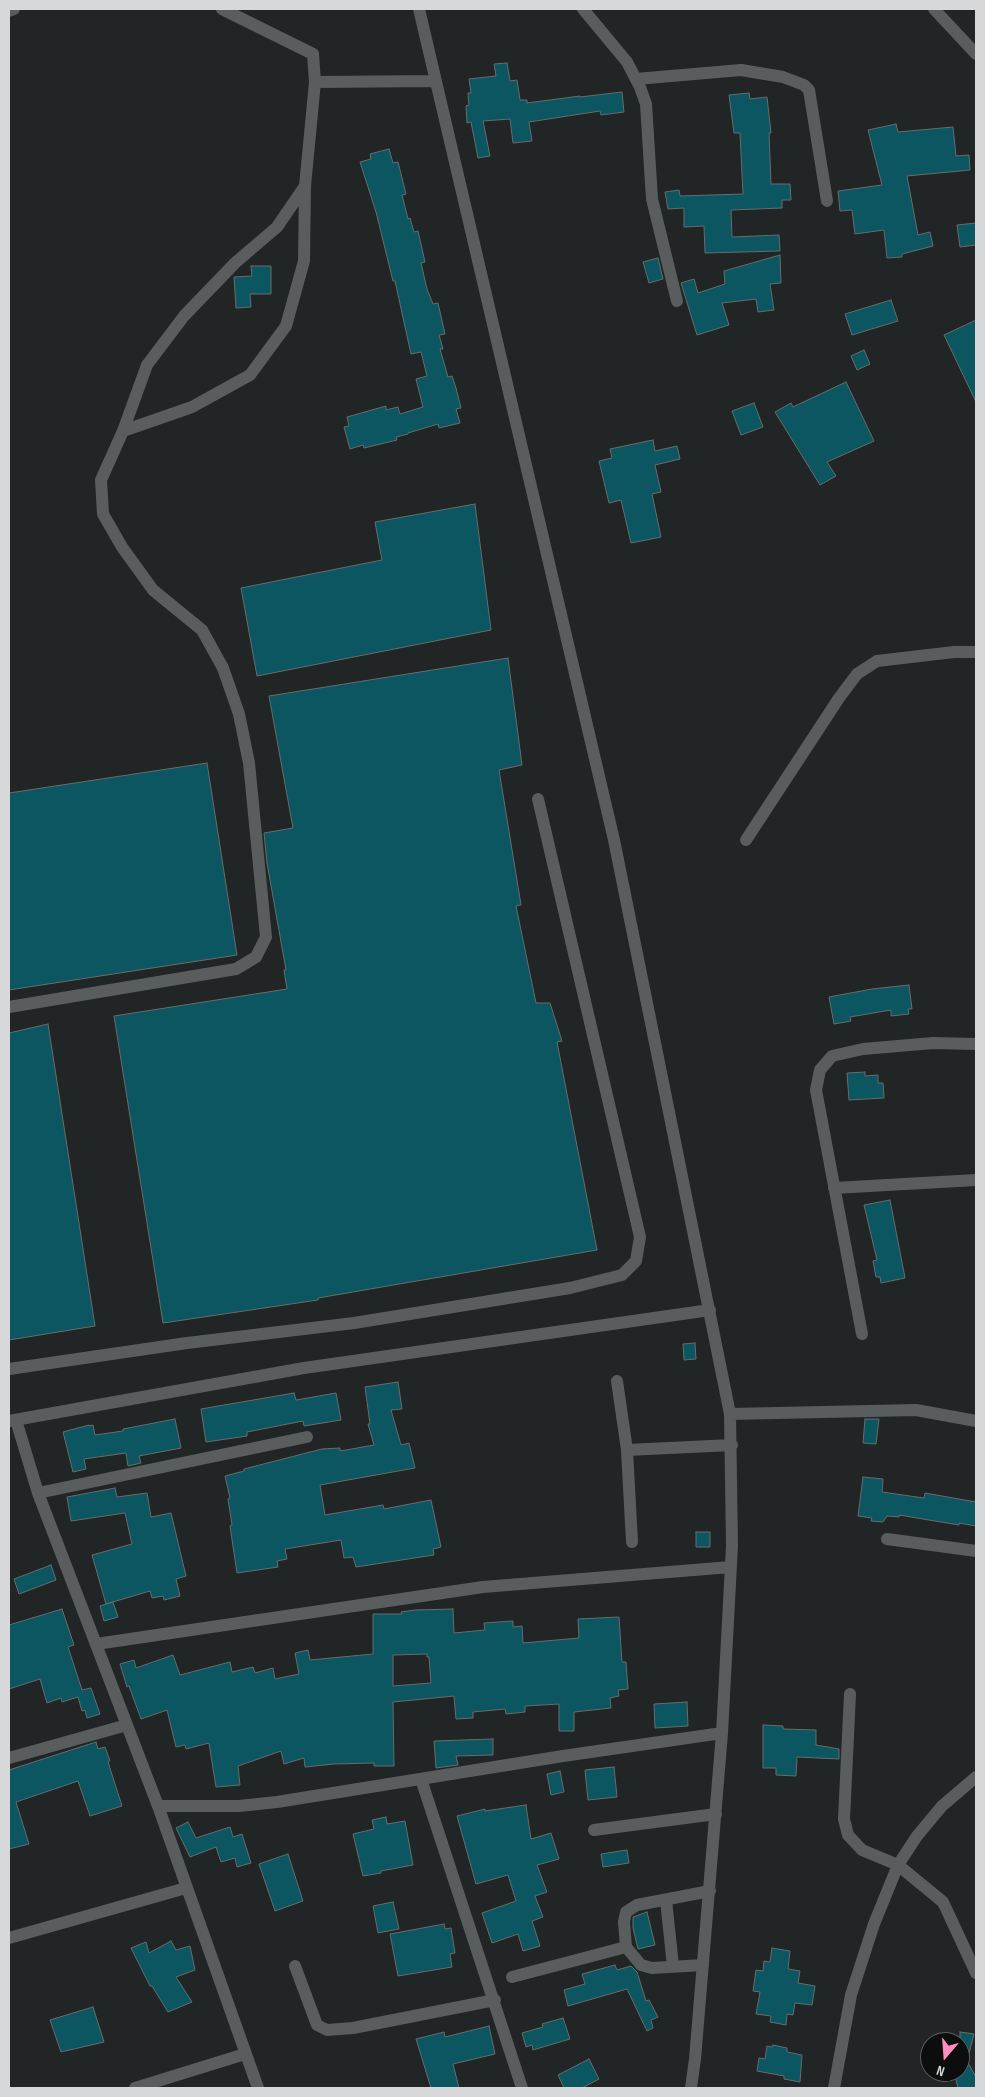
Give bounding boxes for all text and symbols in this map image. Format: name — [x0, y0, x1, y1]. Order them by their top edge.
north arrow — [920, 2032, 970, 2082]
text: N — [934, 2062, 947, 2080]

